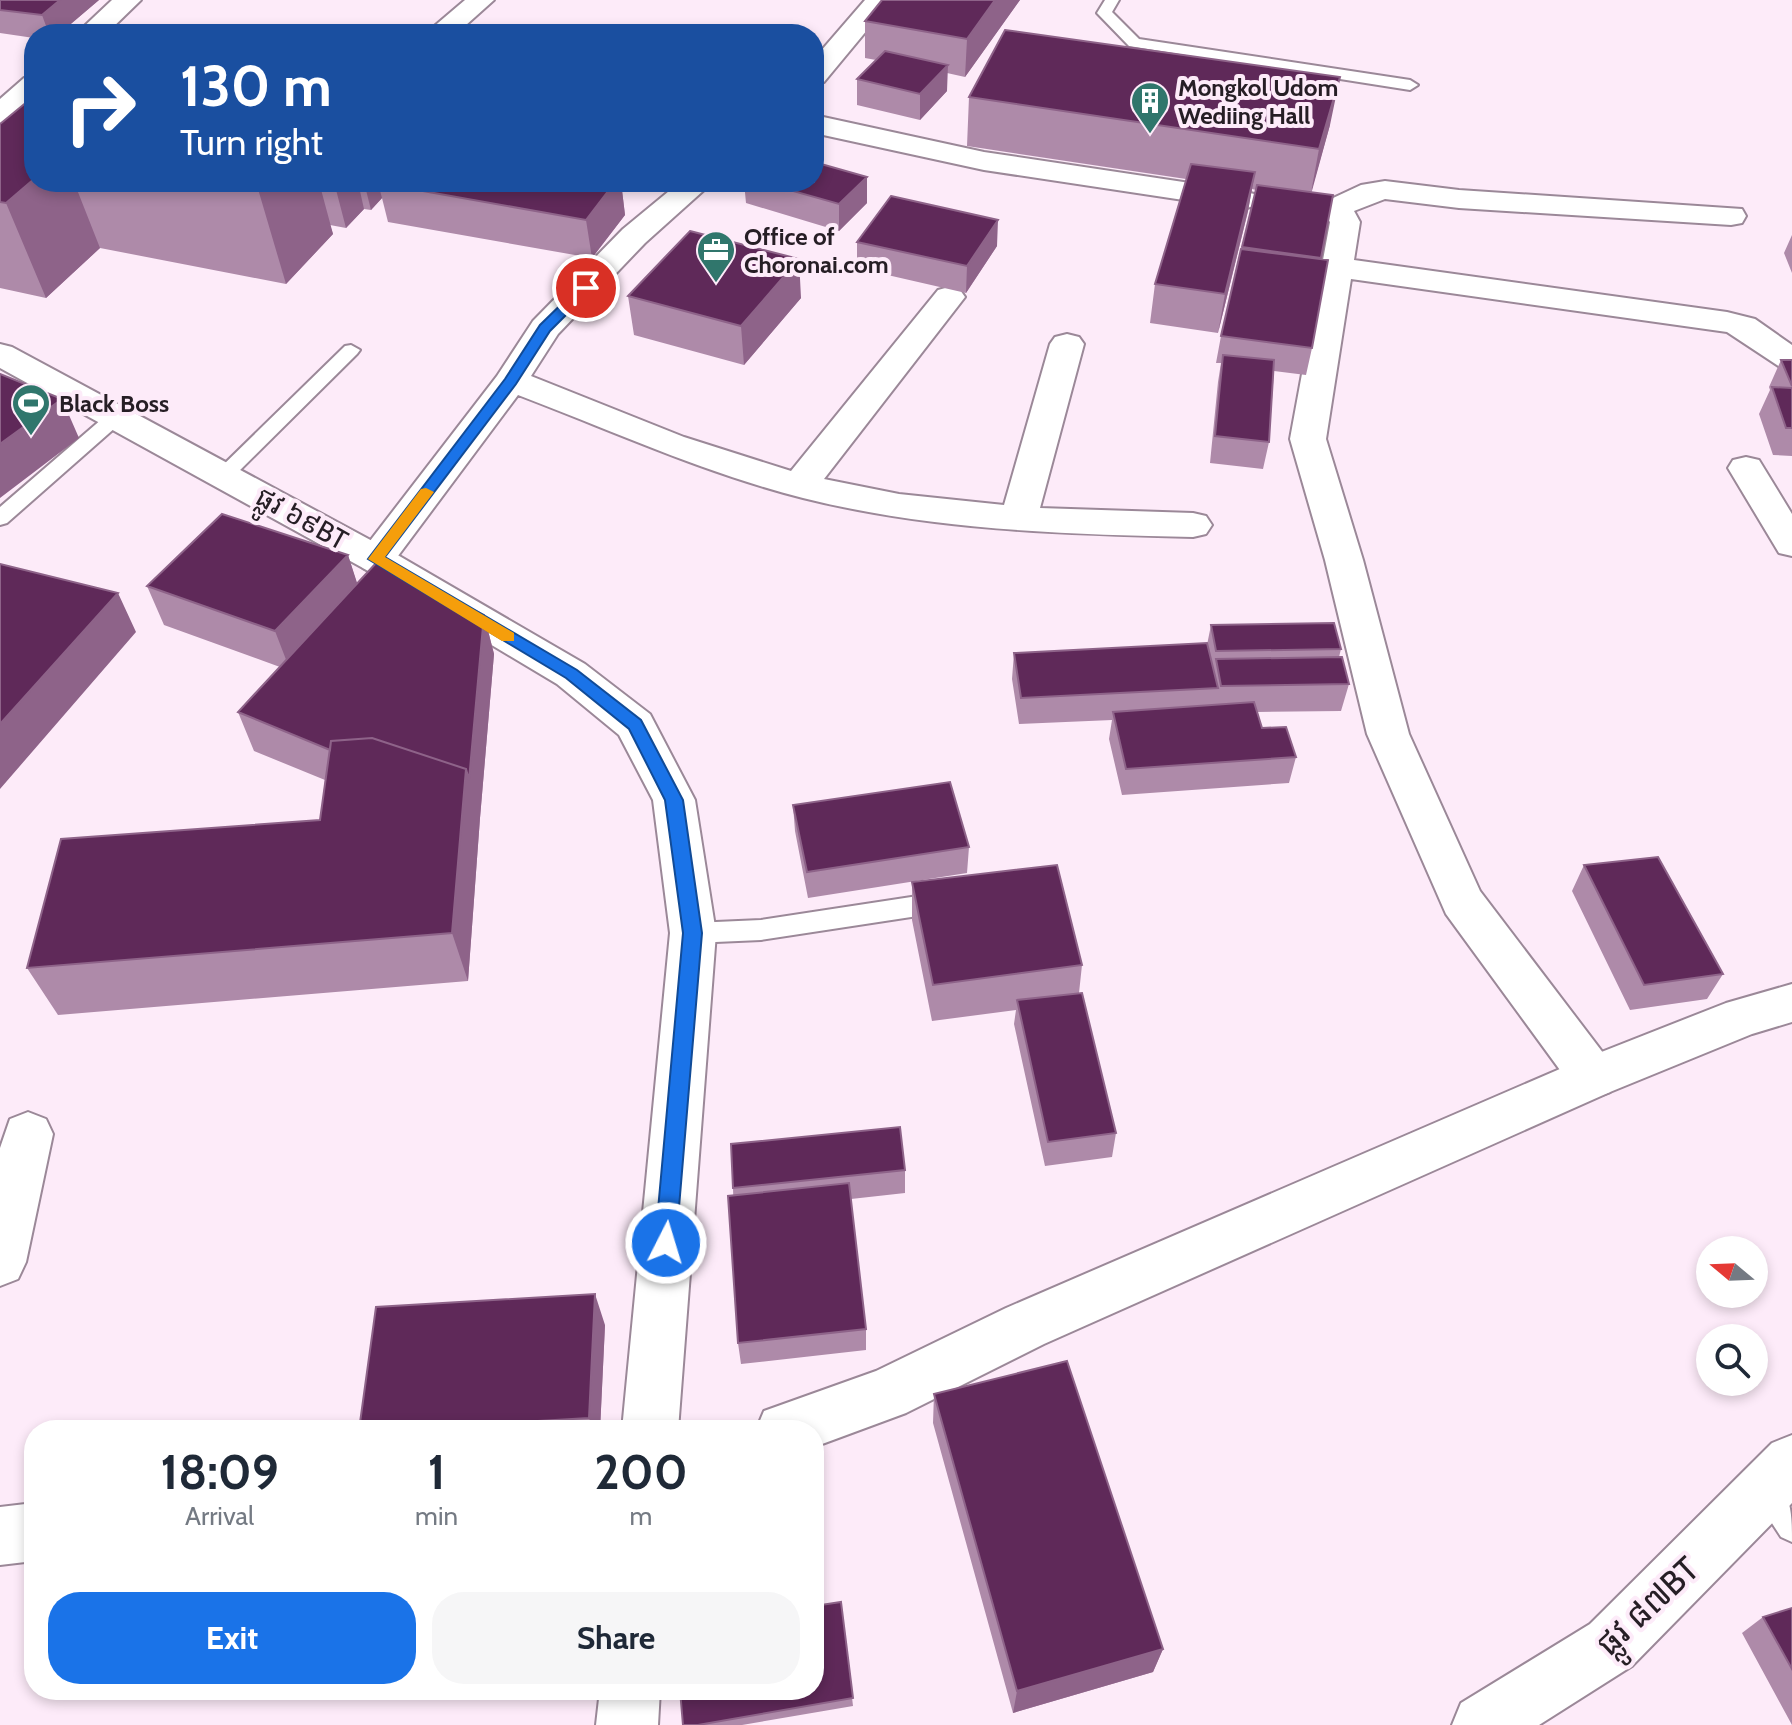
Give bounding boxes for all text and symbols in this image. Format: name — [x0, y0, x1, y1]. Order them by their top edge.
text: 130 m — [180, 52, 332, 120]
icon: right — [48, 56, 152, 160]
place label: Mongkol Udom Wediing Hall — [1178, 73, 1338, 130]
building icon: Mongkol Udom Wediing Hall — [1129, 80, 1171, 135]
text: Turn right — [180, 120, 323, 164]
place label: Office of Choronai.com — [744, 222, 889, 279]
office icon: Office of Choronai.com — [695, 229, 737, 284]
pin — [552, 254, 620, 322]
icon: arrive — [564, 266, 608, 310]
sports icon: Black Boss — [10, 382, 52, 437]
place label: Black Boss — [59, 389, 169, 418]
street label: ផ្លូវ ៦៩BT — [246, 479, 354, 564]
position arrow — [624, 1201, 708, 1285]
north arrow — [1696, 1236, 1768, 1308]
map controls — [1696, 1236, 1768, 1396]
button: search — [1696, 1324, 1768, 1396]
text: 18:09 — [160, 1443, 279, 1501]
text: 1 — [428, 1443, 445, 1501]
text: 200 — [594, 1443, 688, 1501]
text: Arrival — [185, 1500, 254, 1532]
text: min — [415, 1500, 458, 1532]
text: m — [630, 1500, 652, 1532]
street label: ផ្លូវ ៨៧BT — [1587, 1548, 1714, 1671]
button: Exit — [48, 1592, 416, 1684]
button: Share — [432, 1592, 800, 1684]

